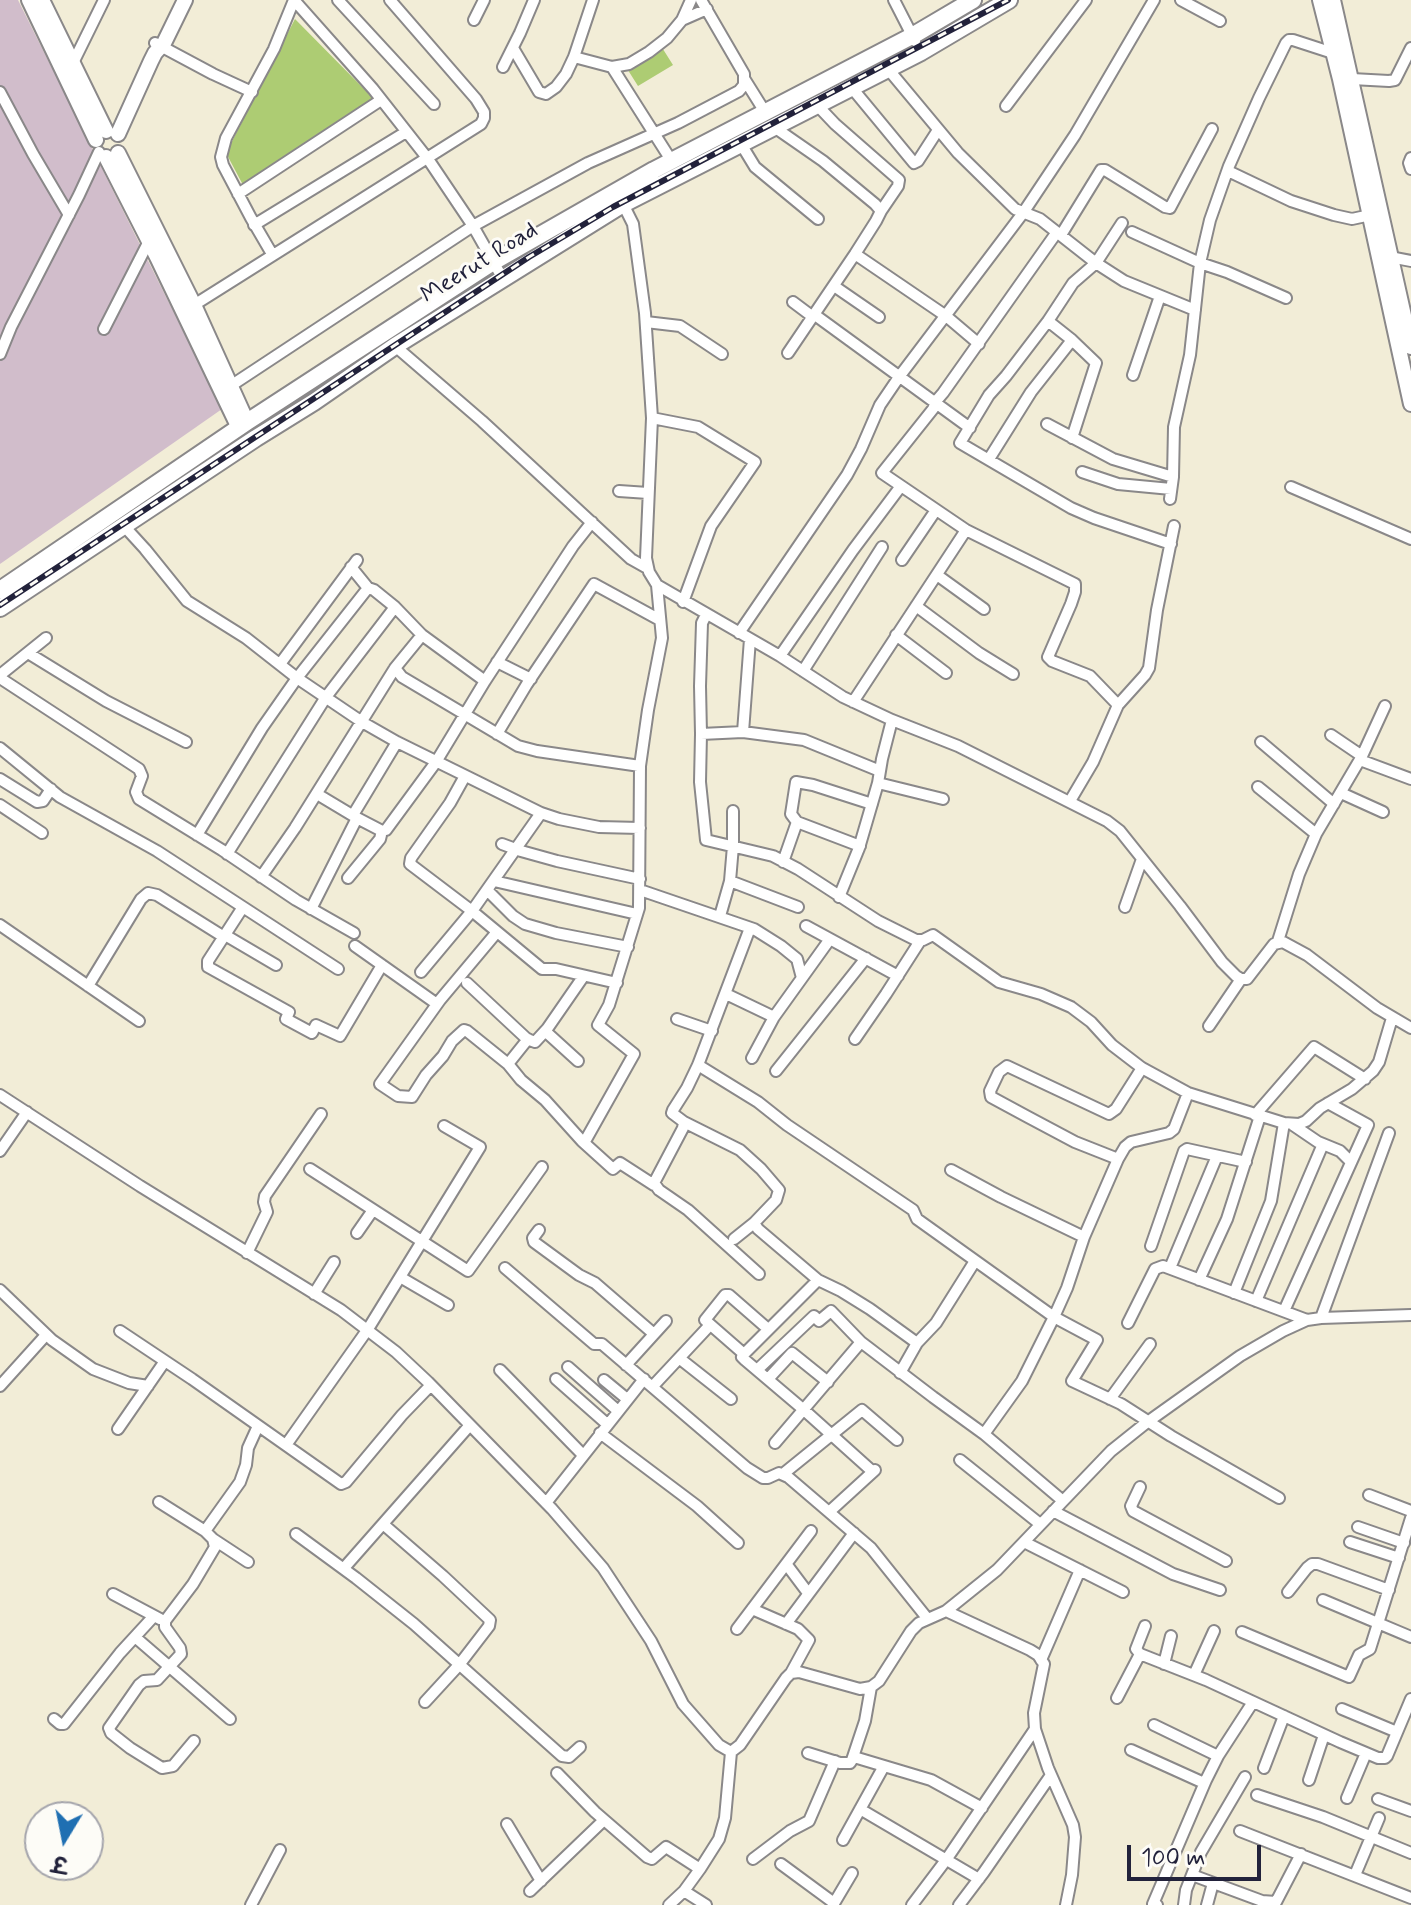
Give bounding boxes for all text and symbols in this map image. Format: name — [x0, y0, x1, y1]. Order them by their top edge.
street label: Meerut Road — [416, 217, 544, 311]
north arrow — [24, 1801, 104, 1881]
scale bar — [1131, 1829, 1265, 1879]
text: 100 m — [1141, 1843, 1205, 1874]
text: उ — [51, 1848, 70, 1878]

